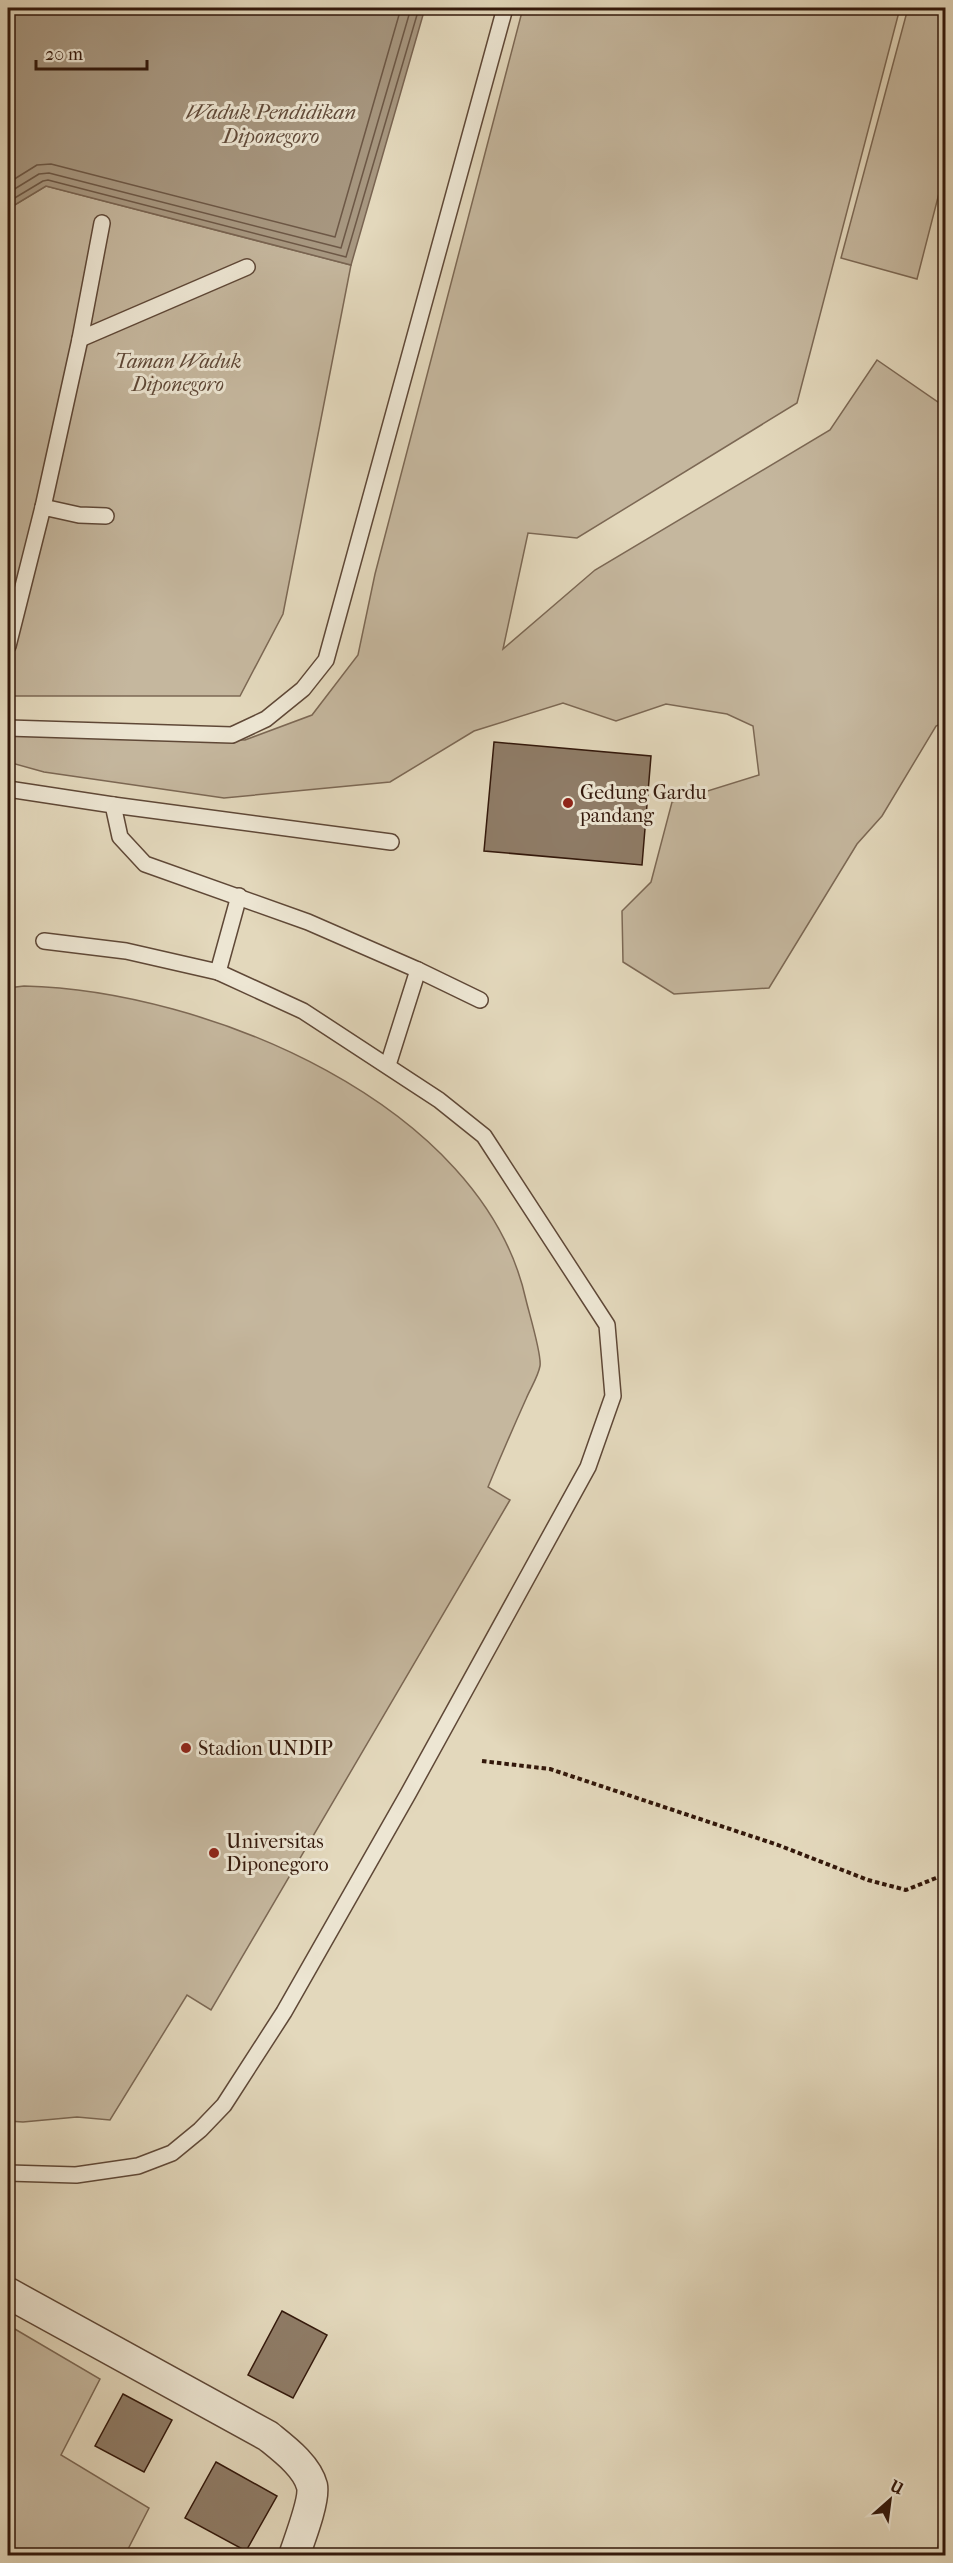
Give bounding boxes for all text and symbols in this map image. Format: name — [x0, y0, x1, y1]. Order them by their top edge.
scale bar — [36, 33, 147, 71]
text: 20 m — [45, 44, 83, 65]
water label: Waduk Pendidikan Diponegoro — [186, 100, 357, 148]
park label: Taman Waduk Diponegoro — [115, 350, 241, 396]
place label: Gedung Gardu pandang — [579, 781, 707, 827]
marker: Gedung Gardu pandang — [561, 796, 575, 810]
place label: Stadion UNDIP — [198, 1737, 333, 1760]
marker: Stadion UNDIP — [179, 1741, 193, 1755]
place label: Universitas Diponegoro — [226, 1830, 329, 1876]
marker: Universitas Diponegoro — [207, 1846, 221, 1860]
north arrow — [860, 2470, 920, 2530]
text: U — [886, 2475, 907, 2499]

